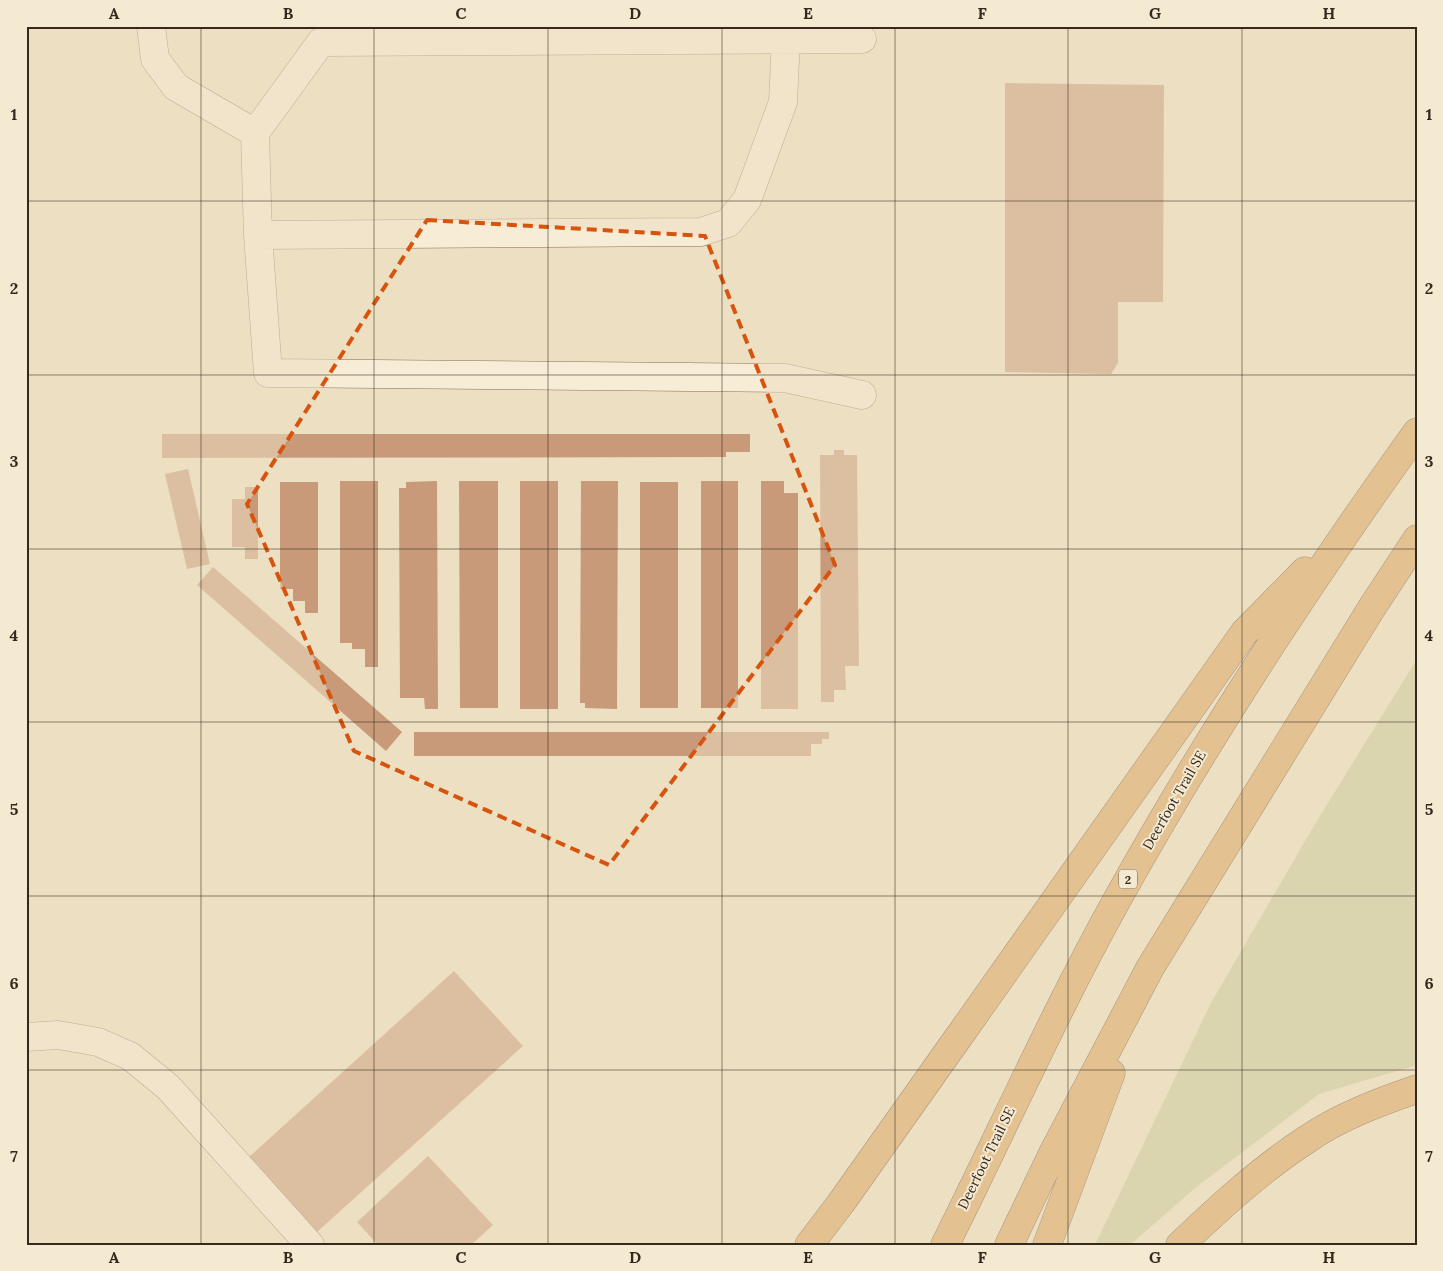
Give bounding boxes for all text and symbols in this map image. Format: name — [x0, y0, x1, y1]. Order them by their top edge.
text: A — [109, 3, 120, 23]
text: B — [283, 3, 294, 23]
text: C — [455, 3, 467, 23]
text: D — [629, 3, 641, 23]
text: E — [803, 3, 813, 23]
text: F — [977, 3, 987, 23]
text: G — [1149, 3, 1161, 23]
text: H — [1323, 3, 1336, 23]
text: 1 — [11, 104, 17, 124]
text: 1 — [1426, 104, 1432, 124]
text: 2 — [10, 278, 18, 298]
text: 2 — [1425, 278, 1433, 298]
text: 3 — [10, 451, 19, 471]
text: 3 — [1425, 451, 1434, 471]
text: 4 — [10, 625, 19, 645]
text: 4 — [1425, 625, 1434, 645]
street label: Deerfoot Trail SE — [1138, 747, 1210, 853]
text: 5 — [10, 799, 19, 819]
text: 5 — [1425, 799, 1434, 819]
road number: 2 — [1119, 870, 1137, 889]
text: 6 — [9, 973, 19, 993]
text: 6 — [1424, 973, 1434, 993]
street label: Deerfoot Trail SE — [953, 1104, 1019, 1212]
text: 7 — [10, 1146, 18, 1166]
text: 7 — [1425, 1146, 1433, 1166]
text: A — [109, 1247, 120, 1267]
text: B — [283, 1247, 294, 1267]
text: C — [455, 1247, 467, 1267]
text: D — [629, 1247, 641, 1267]
text: E — [803, 1247, 813, 1267]
text: F — [977, 1247, 987, 1267]
text: G — [1149, 1247, 1161, 1267]
text: H — [1323, 1247, 1336, 1267]

